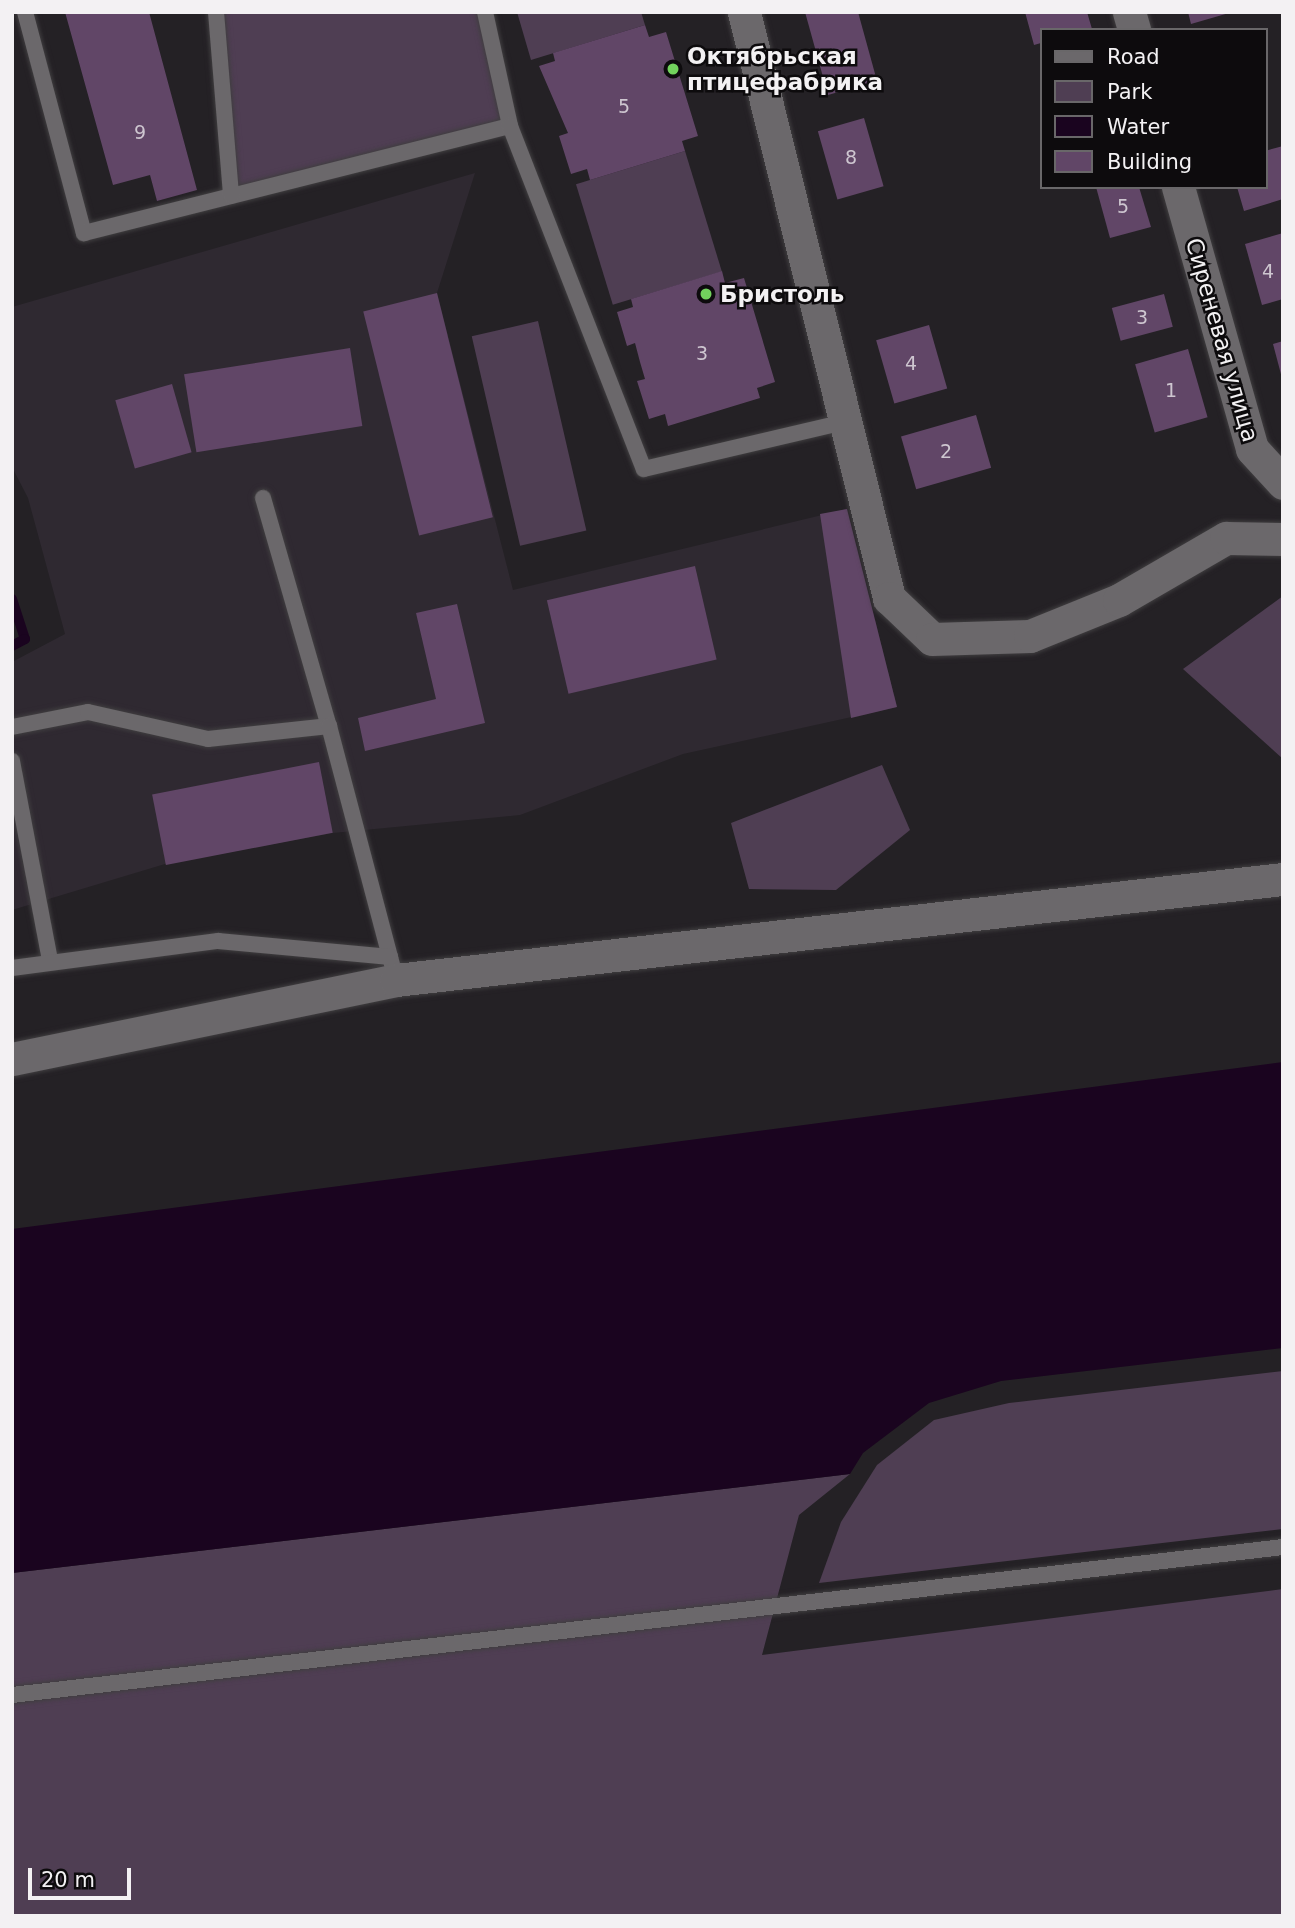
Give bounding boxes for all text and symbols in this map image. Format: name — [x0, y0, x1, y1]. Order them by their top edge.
legend — [1040, 28, 1267, 189]
place label: Октябрьская птицефабрика — [687, 42, 883, 96]
text: Road — [1107, 45, 1160, 69]
marker: Октябрьская птицефабрика — [665, 61, 681, 77]
text: Park — [1107, 80, 1152, 104]
house number: 5 — [618, 96, 630, 118]
text: Water — [1107, 115, 1169, 139]
house number: 9 — [134, 122, 146, 144]
house number: 8 — [845, 147, 857, 169]
text: Building — [1107, 150, 1192, 174]
house number: 5 — [1117, 196, 1129, 218]
street label: Сиреневая улица — [1180, 235, 1264, 445]
house number: 4 — [1262, 261, 1274, 283]
place label: Бристоль — [720, 280, 844, 308]
marker: Бристоль — [698, 286, 714, 302]
house number: 3 — [1136, 307, 1148, 329]
house number: 3 — [696, 343, 708, 365]
house number: 4 — [905, 353, 917, 375]
house number: 1 — [1165, 380, 1177, 402]
house number: 2 — [940, 441, 952, 463]
scale bar — [32, 1854, 135, 1898]
text: 20 m — [41, 1868, 95, 1892]

